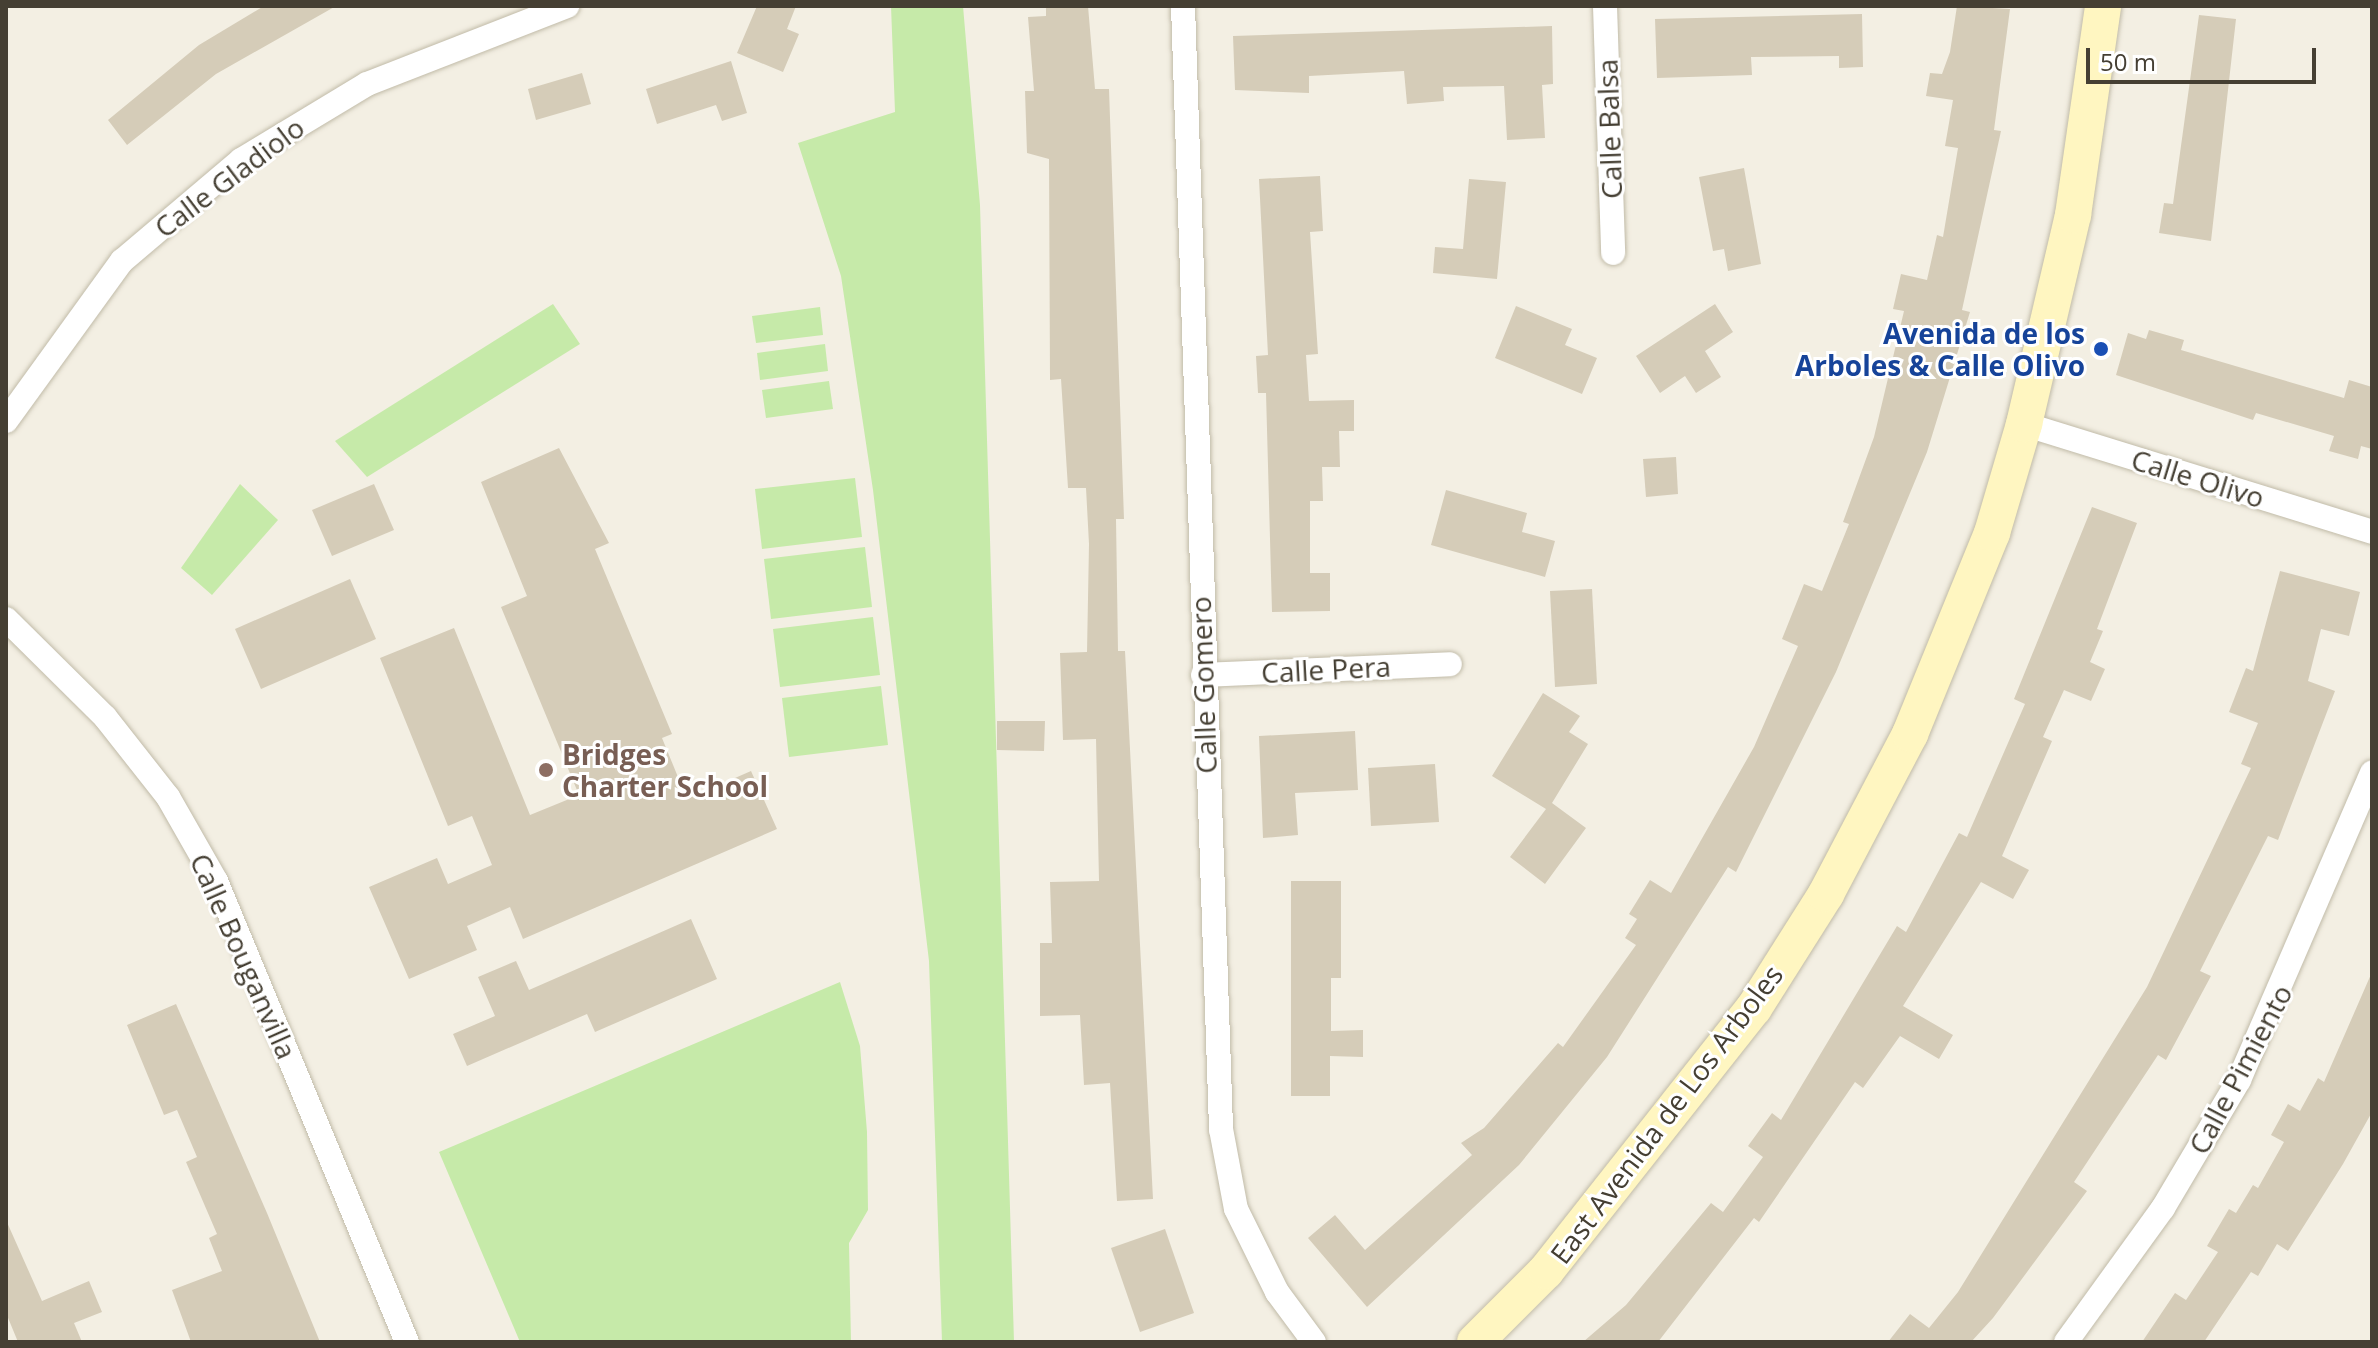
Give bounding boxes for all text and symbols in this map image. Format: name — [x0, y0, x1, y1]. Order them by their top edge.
scale bar — [2090, 32, 2320, 82]
text: 50 m — [2100, 45, 2156, 78]
street label: Calle Balsa — [1590, 58, 1628, 200]
street label: Calle Gladiolo — [148, 110, 310, 244]
place label: Avenida de los Arboles & Calle Olivo — [1795, 316, 2085, 382]
marker: Avenida de los Arboles & Calle Olivo — [2092, 340, 2110, 358]
street label: Calle Olivo — [2128, 442, 2268, 514]
street label: Calle Gomero — [1183, 596, 1223, 774]
street label: Calle Pera — [1260, 649, 1392, 689]
place label: Bridges Charter School — [562, 737, 768, 803]
marker: Bridges Charter School — [537, 761, 555, 779]
street label: Calle Bouganvilla — [184, 848, 304, 1064]
street label: East Avenida de Los Arboles — [1543, 958, 1789, 1270]
street label: Calle Pimiento — [2181, 979, 2299, 1159]

